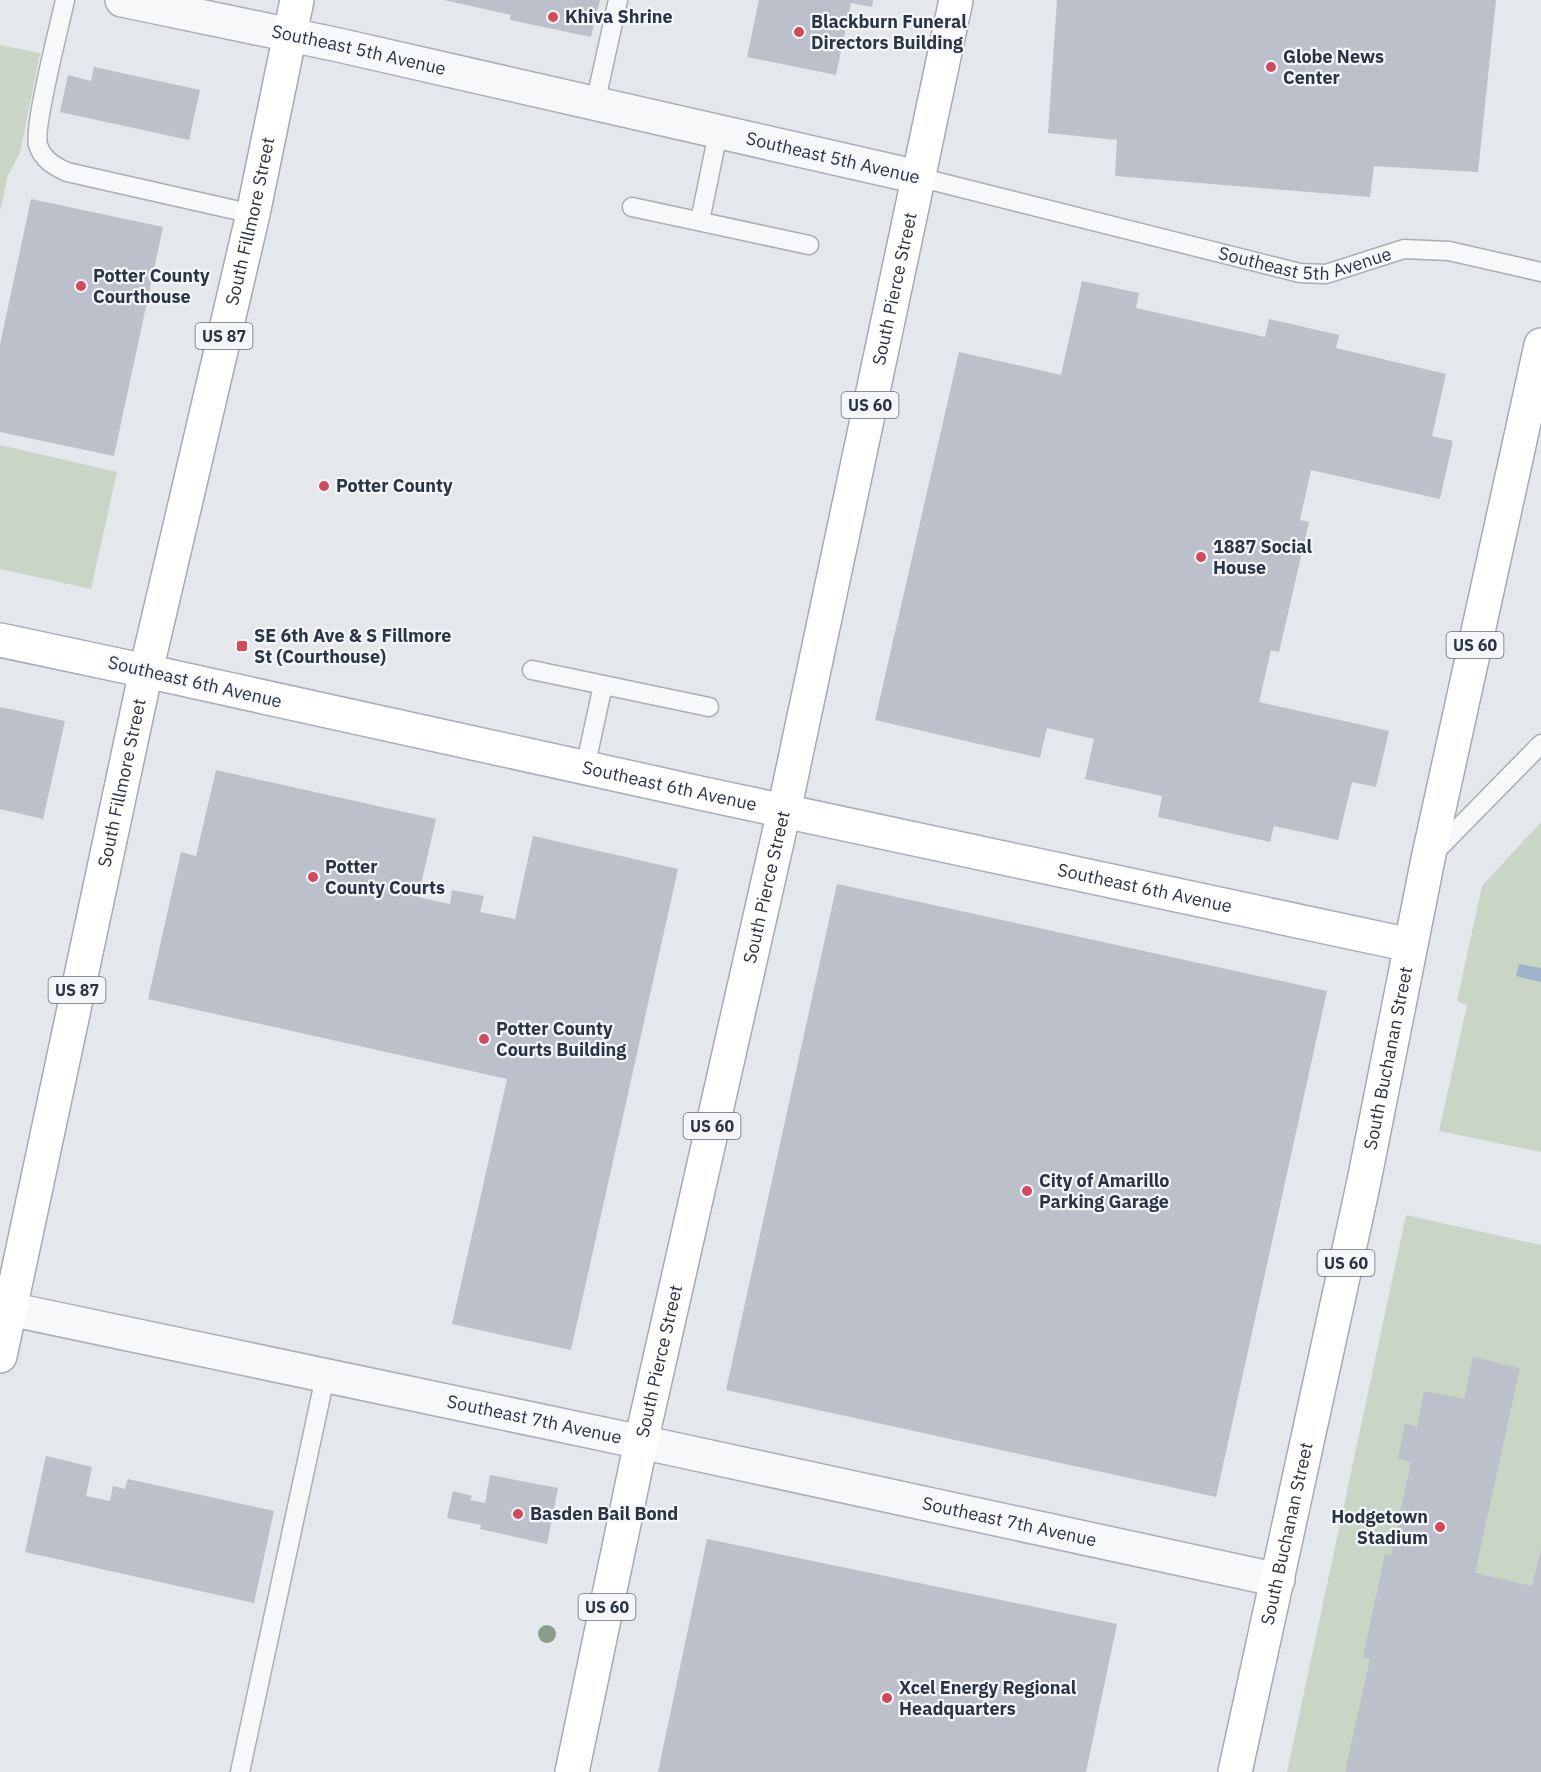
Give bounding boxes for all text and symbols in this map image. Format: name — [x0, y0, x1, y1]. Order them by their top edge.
place label: Khiva Shrine — [565, 5, 673, 28]
marker: Khiva Shrine — [546, 10, 560, 24]
place label: Blackburn Funeral Directors Building — [811, 10, 967, 54]
street label: Southeast 5th Avenue — [270, 19, 448, 80]
marker: Blackburn Funeral Directors Building — [792, 25, 806, 39]
place label: Globe News Center — [1283, 45, 1384, 89]
marker: Globe News Center — [1264, 60, 1278, 74]
street label: Southeast 5th Avenue — [744, 126, 922, 189]
street label: South Fillmore Street — [220, 135, 280, 308]
street label: South Pierce Street — [867, 210, 922, 367]
street label: Southeast 5th Avenue — [1216, 241, 1394, 285]
place label: Potter County Courthouse — [93, 264, 210, 308]
marker: Potter County Courthouse — [74, 279, 88, 293]
road number: US 87 — [196, 323, 252, 349]
road number: US 60 — [842, 392, 898, 418]
place label: Potter County — [336, 474, 453, 497]
marker: Potter County — [317, 479, 331, 493]
place label: 1887 Social House — [1213, 535, 1313, 579]
marker: 1887 Social House — [1194, 550, 1208, 564]
place label: SE 6th Ave & S Fillmore St (Courthouse) — [254, 624, 451, 668]
road number: US 60 — [1446, 632, 1504, 658]
marker: SE 6th Ave & S Fillmore St (Courthouse) — [235, 639, 249, 653]
street label: Southeast 6th Avenue — [106, 650, 284, 713]
street label: South Fillmore Street — [93, 696, 151, 869]
street label: Southeast 6th Avenue — [580, 755, 759, 816]
street label: South Pierce Street — [738, 808, 795, 966]
place label: Potter County Courts — [325, 855, 445, 899]
street label: Southeast 6th Avenue — [1055, 858, 1234, 918]
marker: Potter County Courts — [306, 870, 320, 884]
street label: South Buchanan Street — [1358, 965, 1417, 1152]
road number: US 87 — [48, 977, 106, 1003]
place label: Potter County Courts Building — [496, 1017, 626, 1061]
marker: Potter County Courts Building — [477, 1032, 491, 1046]
road number: US 60 — [684, 1113, 740, 1139]
place label: City of Amarillo Parking Garage — [1039, 1169, 1169, 1213]
marker: City of Amarillo Parking Garage — [1020, 1184, 1034, 1198]
road number: US 60 — [1318, 1250, 1374, 1276]
street label: South Pierce Street — [630, 1282, 687, 1440]
street label: Southeast 7th Avenue — [445, 1389, 624, 1449]
street label: South Buchanan Street — [1255, 1440, 1318, 1627]
street label: Southeast 7th Avenue — [920, 1491, 1099, 1551]
place label: Basden Bail Bond — [530, 1502, 678, 1525]
place label: Hodgetown Stadium — [1331, 1505, 1428, 1549]
marker: Basden Bail Bond — [511, 1507, 525, 1521]
marker: Hodgetown Stadium — [1433, 1520, 1447, 1534]
road number: US 60 — [578, 1594, 636, 1620]
place label: Xcel Energy Regional Headquarters — [899, 1676, 1077, 1720]
marker: Xcel Energy Regional Headquarters — [880, 1691, 894, 1705]

